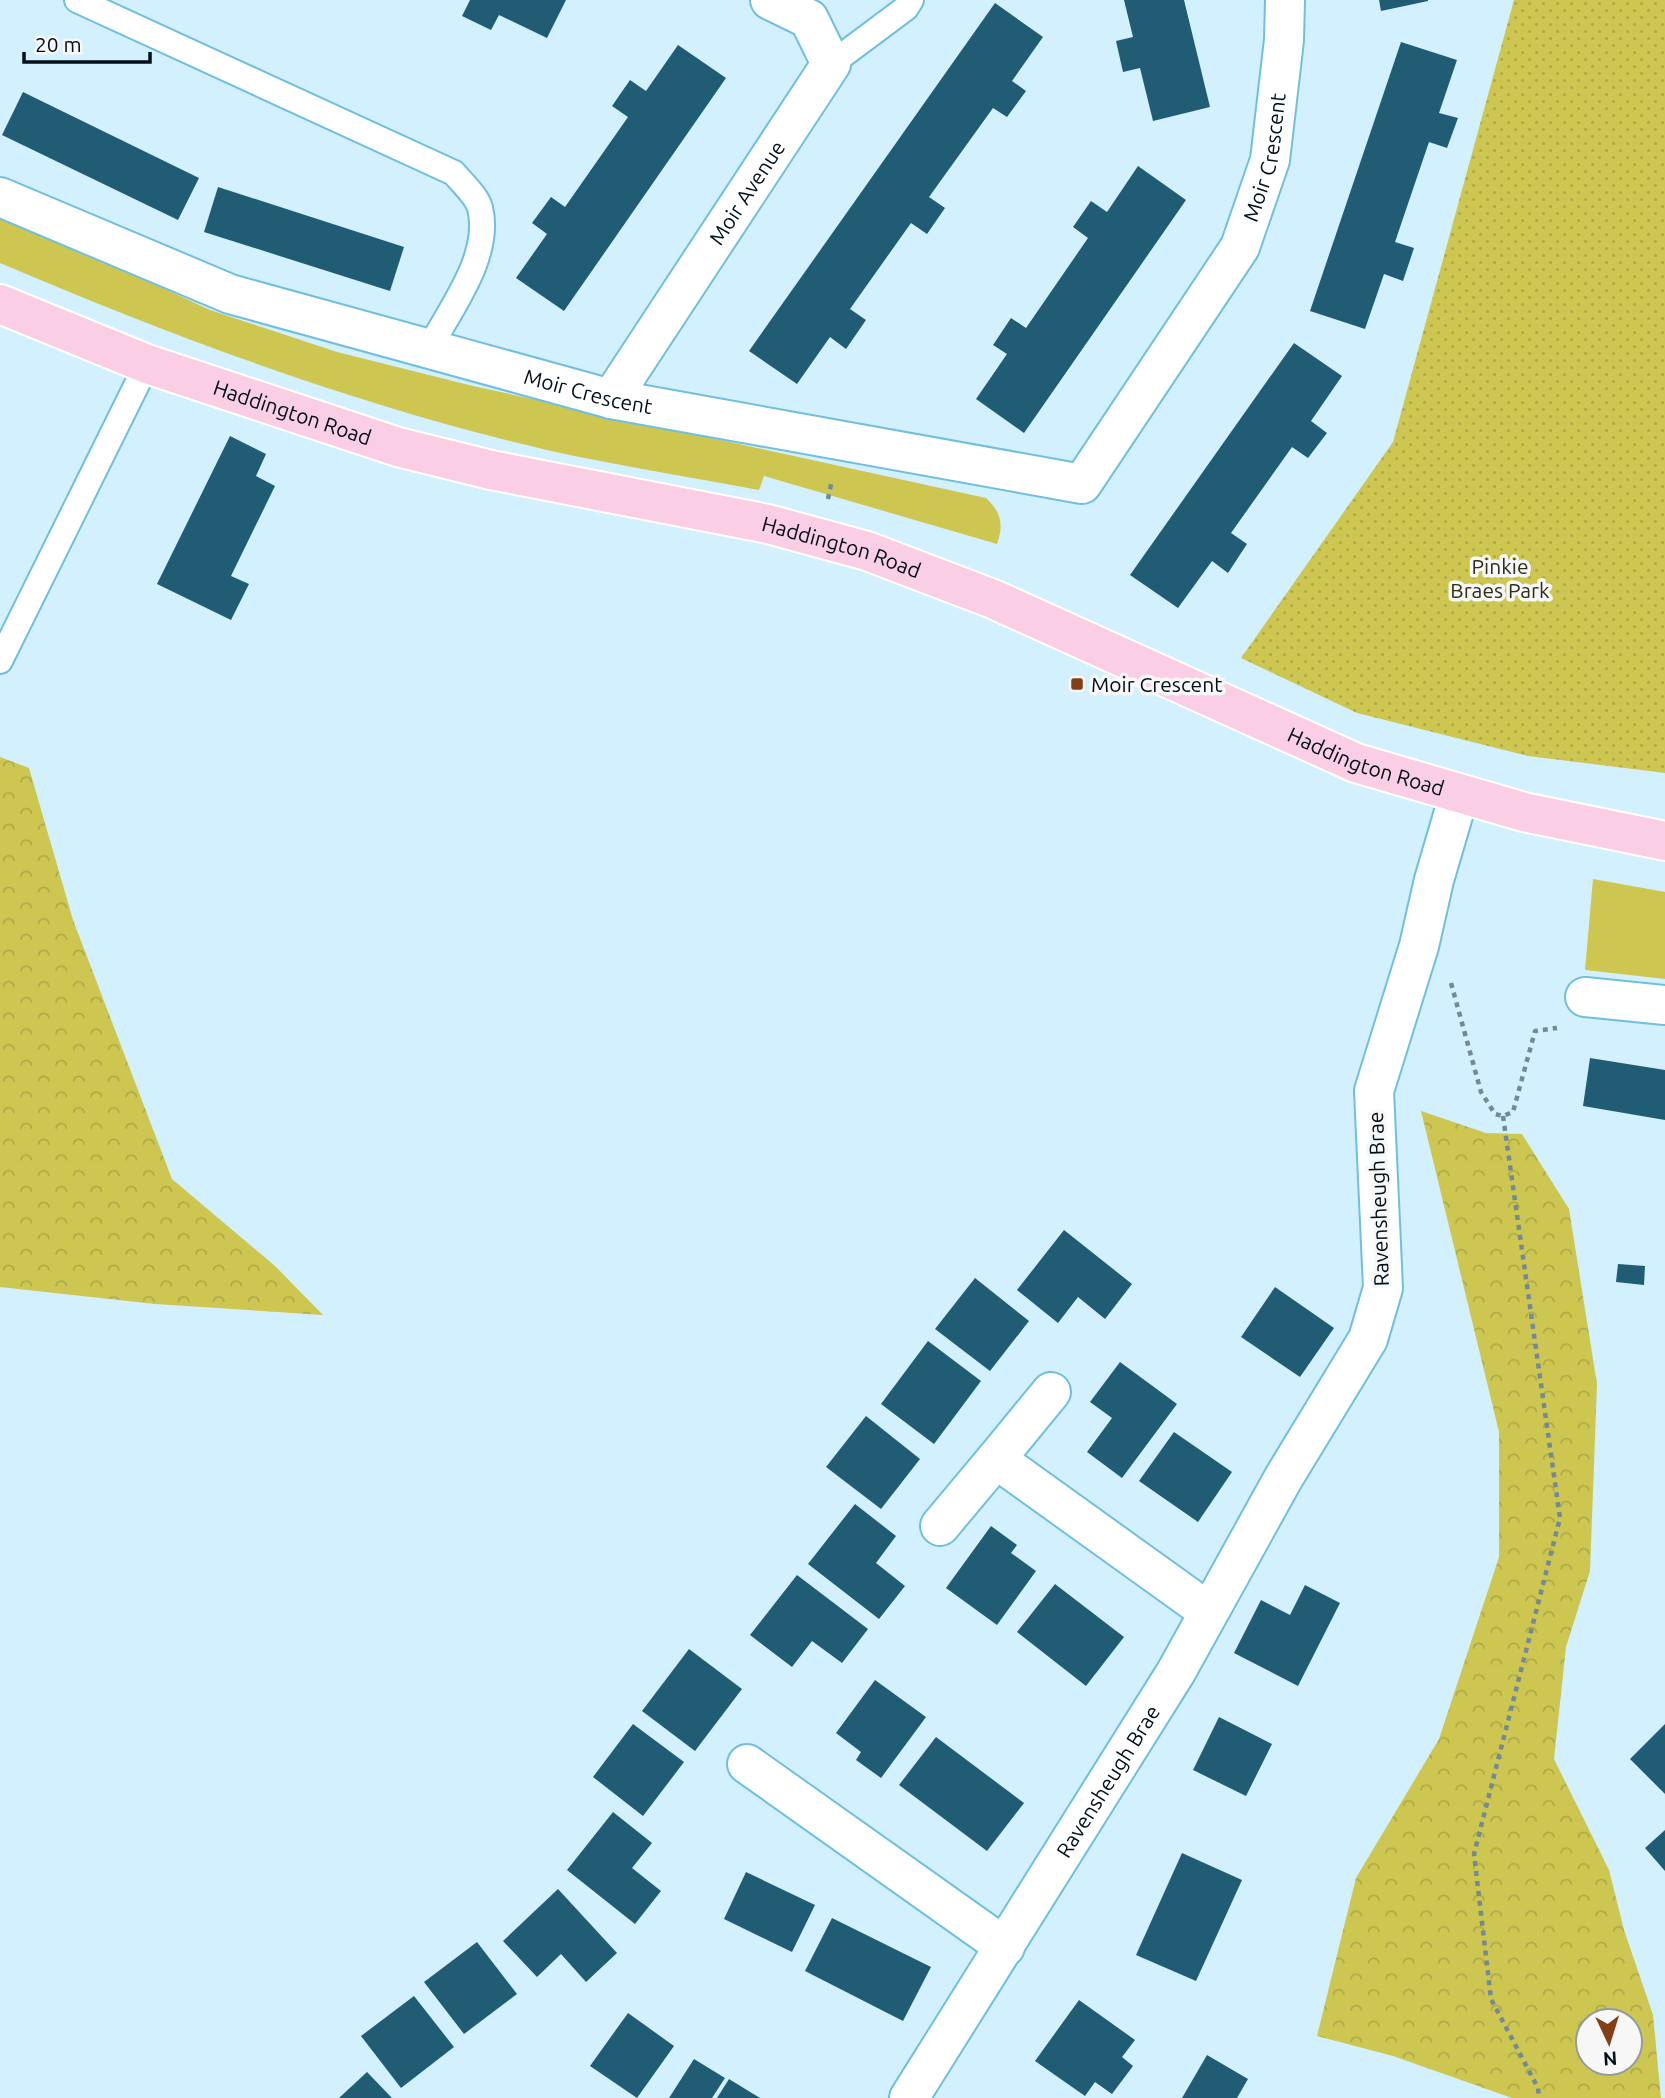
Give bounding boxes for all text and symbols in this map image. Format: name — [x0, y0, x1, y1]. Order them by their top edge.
scale bar — [24, 21, 150, 65]
text: 20 m — [35, 32, 82, 56]
street label: Moir Crescent — [1238, 92, 1290, 224]
street label: Moir Avenue — [704, 136, 789, 249]
street label: Moir Crescent — [521, 364, 654, 418]
street label: Haddington Road — [210, 375, 375, 449]
street label: Haddington Road — [759, 511, 924, 582]
park label: Pinkie Braes Park — [1450, 554, 1550, 602]
place label: Moir Crescent — [1091, 672, 1222, 696]
marker: Moir Crescent — [1069, 676, 1085, 692]
street label: Haddington Road — [1284, 722, 1447, 800]
street label: Ravensheugh Brae — [1363, 1111, 1393, 1287]
street label: Ravensheugh Brae — [1051, 1701, 1164, 1862]
north arrow — [1574, 2007, 1644, 2077]
text: N — [1602, 2047, 1618, 2070]

